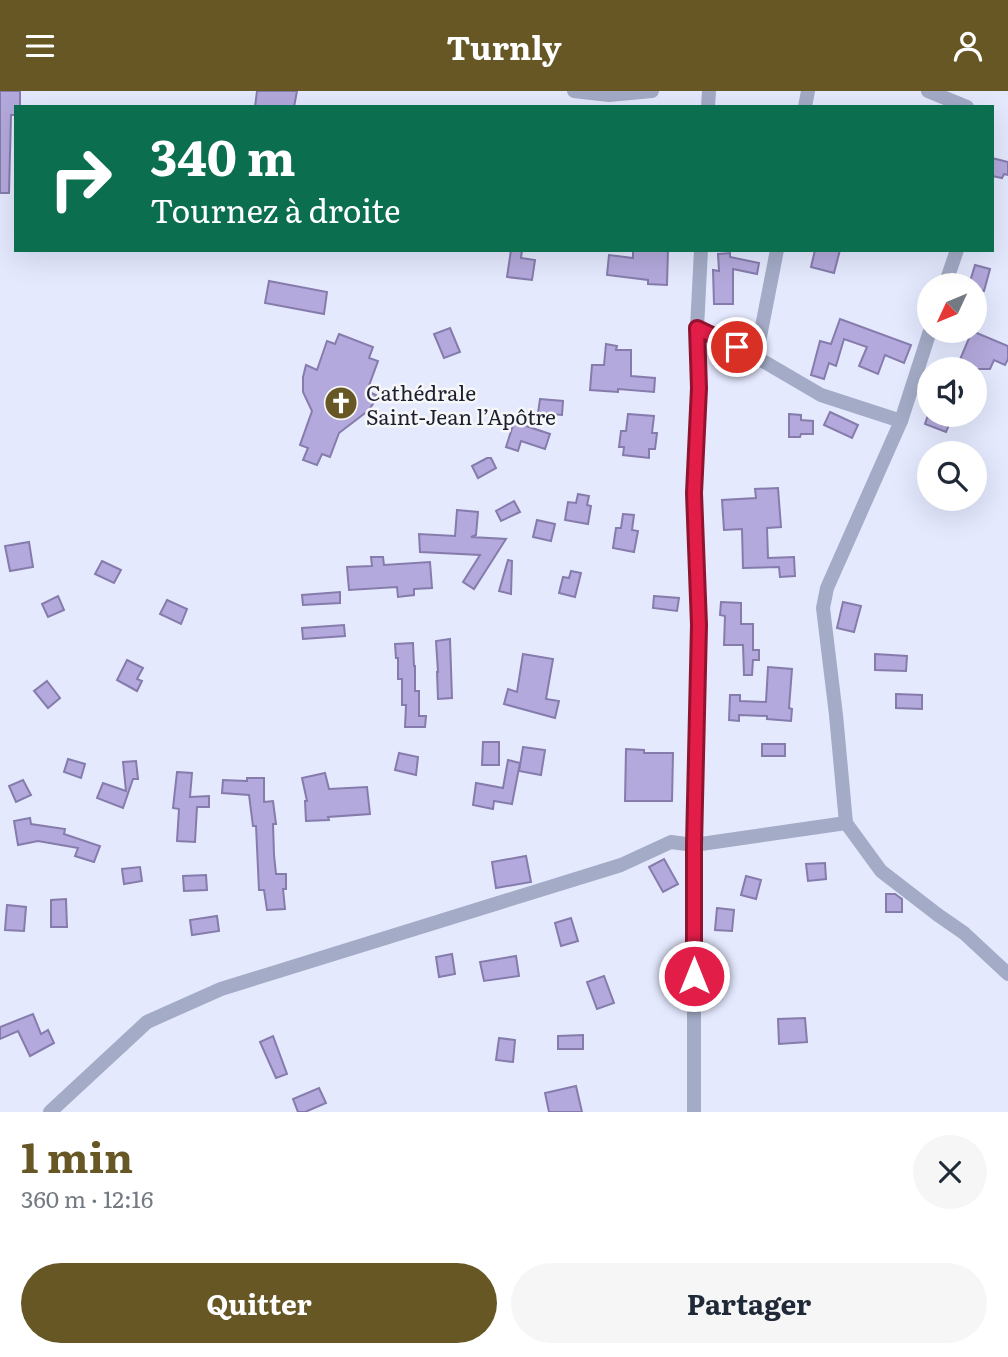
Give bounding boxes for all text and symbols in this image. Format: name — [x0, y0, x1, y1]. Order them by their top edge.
text: Turnly — [447, 22, 562, 70]
icon: menu — [21, 27, 59, 65]
icon: person — [949, 27, 987, 65]
text: 340 m — [150, 118, 296, 191]
icon: right — [35, 133, 126, 224]
text: Tournez à droite — [150, 185, 401, 233]
north arrow — [917, 273, 987, 343]
map controls — [917, 273, 987, 511]
pin — [707, 317, 767, 377]
icon: arrive — [718, 328, 756, 366]
button: sound — [917, 357, 987, 427]
place label: Cathédrale Saint-Jean l’Apôtre — [366, 376, 556, 431]
church icon: Cathédrale Saint-Jean l’Apôtre — [322, 384, 360, 422]
button: search — [917, 441, 987, 511]
position arrow — [657, 939, 731, 1013]
text: 1 min — [21, 1124, 133, 1186]
button: close — [913, 1135, 987, 1209]
text: 360 m · 12:16 — [21, 1181, 153, 1215]
button: Quitter — [21, 1263, 497, 1343]
button: Partager — [511, 1263, 987, 1343]

